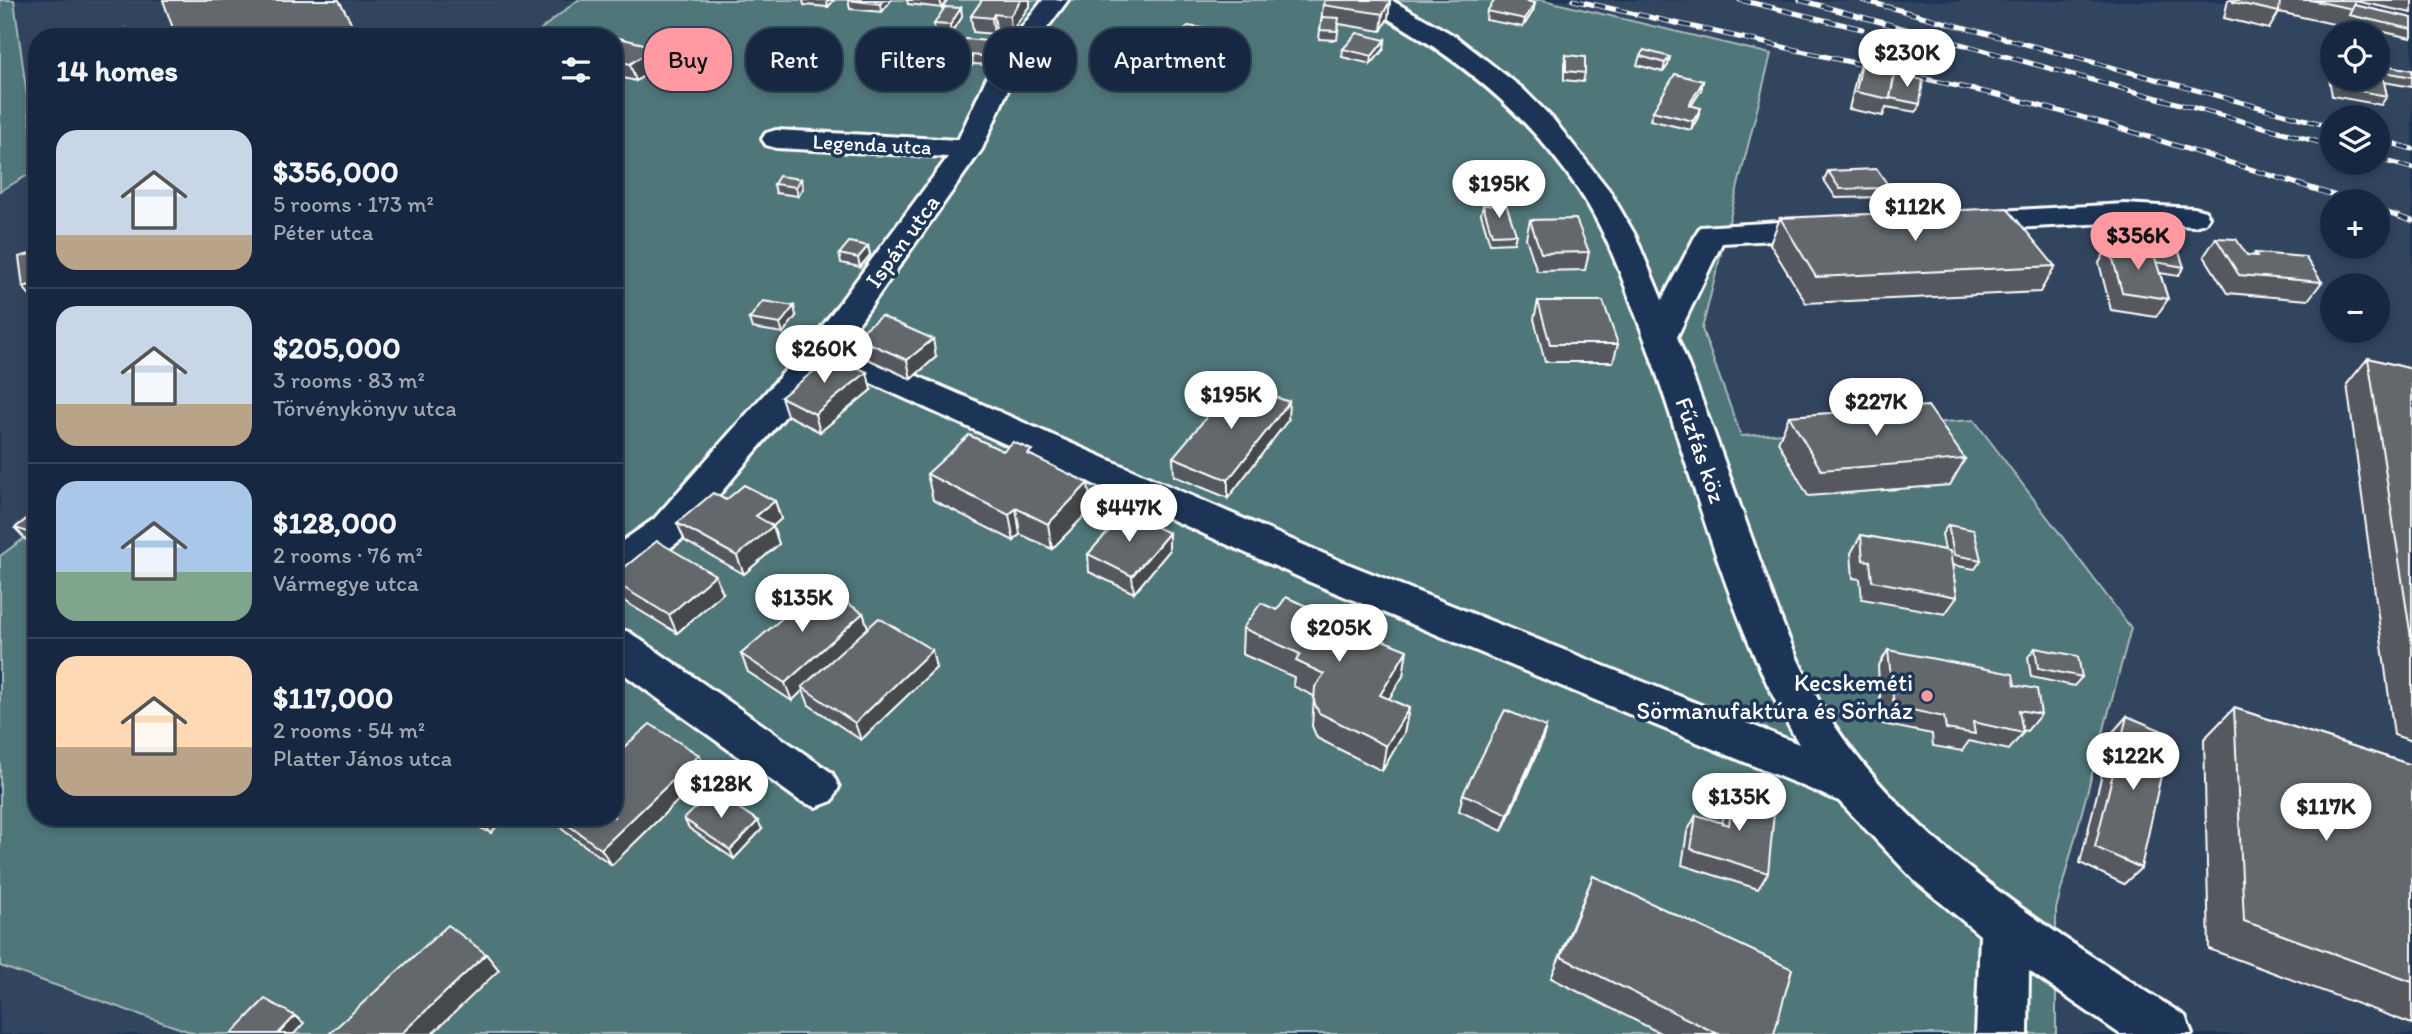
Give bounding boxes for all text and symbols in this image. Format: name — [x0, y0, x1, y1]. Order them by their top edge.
map controls — [2320, 21, 2390, 343]
button: locate — [2320, 21, 2390, 91]
chip: Buy — [644, 28, 732, 91]
chip: Rent — [746, 28, 842, 91]
chip: Filters — [856, 28, 970, 91]
chip: New — [984, 28, 1076, 91]
chip: Apartment — [1090, 28, 1250, 91]
pin: $230K — [1858, 29, 1956, 89]
text: $230K — [1874, 38, 1940, 66]
icon: filters — [557, 51, 595, 89]
text: 14 homes — [56, 52, 178, 89]
button: layers — [2320, 105, 2390, 175]
street label: Legenda utca — [812, 128, 932, 160]
text: $356,000 — [273, 153, 399, 190]
icon: home — [112, 158, 196, 242]
pin: $195K — [1450, 160, 1548, 220]
text: $195K — [1468, 169, 1530, 197]
pin: $112K — [1866, 184, 1964, 243]
street label: Ispán utca — [859, 189, 946, 293]
button: + — [2320, 189, 2390, 259]
text: 5 rooms · 173 m² — [273, 190, 434, 218]
text: $112K — [1885, 192, 1945, 220]
pin: $356K — [2089, 212, 2187, 272]
text: Péter utca — [273, 218, 374, 246]
text: $356K — [2106, 221, 2170, 249]
button: − — [2320, 273, 2390, 343]
pin: $260K — [775, 326, 873, 385]
text: $205,000 — [273, 329, 401, 366]
icon: home — [112, 334, 196, 418]
text: $260K — [792, 334, 856, 362]
text: 3 rooms · 83 m² — [273, 366, 425, 394]
pin: $195K — [1182, 372, 1280, 431]
pin: $227K — [1827, 378, 1925, 438]
text: $195K — [1200, 380, 1262, 408]
text: $227K — [1845, 387, 1907, 415]
street label: Fűzfás köz — [1669, 393, 1733, 507]
text: Törvénykönyv utca — [273, 394, 457, 422]
pin: $447K — [1080, 484, 1178, 544]
text: $447K — [1096, 493, 1162, 521]
text: $128,000 — [273, 504, 397, 541]
icon: home — [112, 509, 196, 593]
text: 2 rooms · 76 m² — [273, 541, 423, 569]
text: Vármegye utca — [273, 569, 419, 597]
pin: $135K — [753, 574, 851, 634]
text: $135K — [771, 583, 833, 611]
pin: $205K — [1290, 604, 1388, 664]
text: $205K — [1307, 613, 1371, 641]
place label: Kecskeméti Sörmanufaktúra és Sörház — [1636, 668, 1913, 725]
text: $117,000 — [273, 679, 393, 716]
icon: home — [112, 684, 196, 768]
marker: Kecskeméti Sörmanufaktúra és Sörház — [1919, 688, 1935, 704]
text: 2 rooms · 54 m² — [273, 716, 425, 744]
pin: $122K — [2084, 732, 2182, 792]
text: $122K — [2102, 741, 2164, 769]
text: Platter János utca — [273, 744, 452, 772]
pin: $128K — [672, 760, 770, 820]
text: $128K — [690, 769, 752, 797]
pin: $135K — [1690, 774, 1788, 833]
text: $135K — [1708, 782, 1770, 810]
pin: $117K — [2277, 784, 2375, 843]
text: $117K — [2296, 792, 2356, 820]

